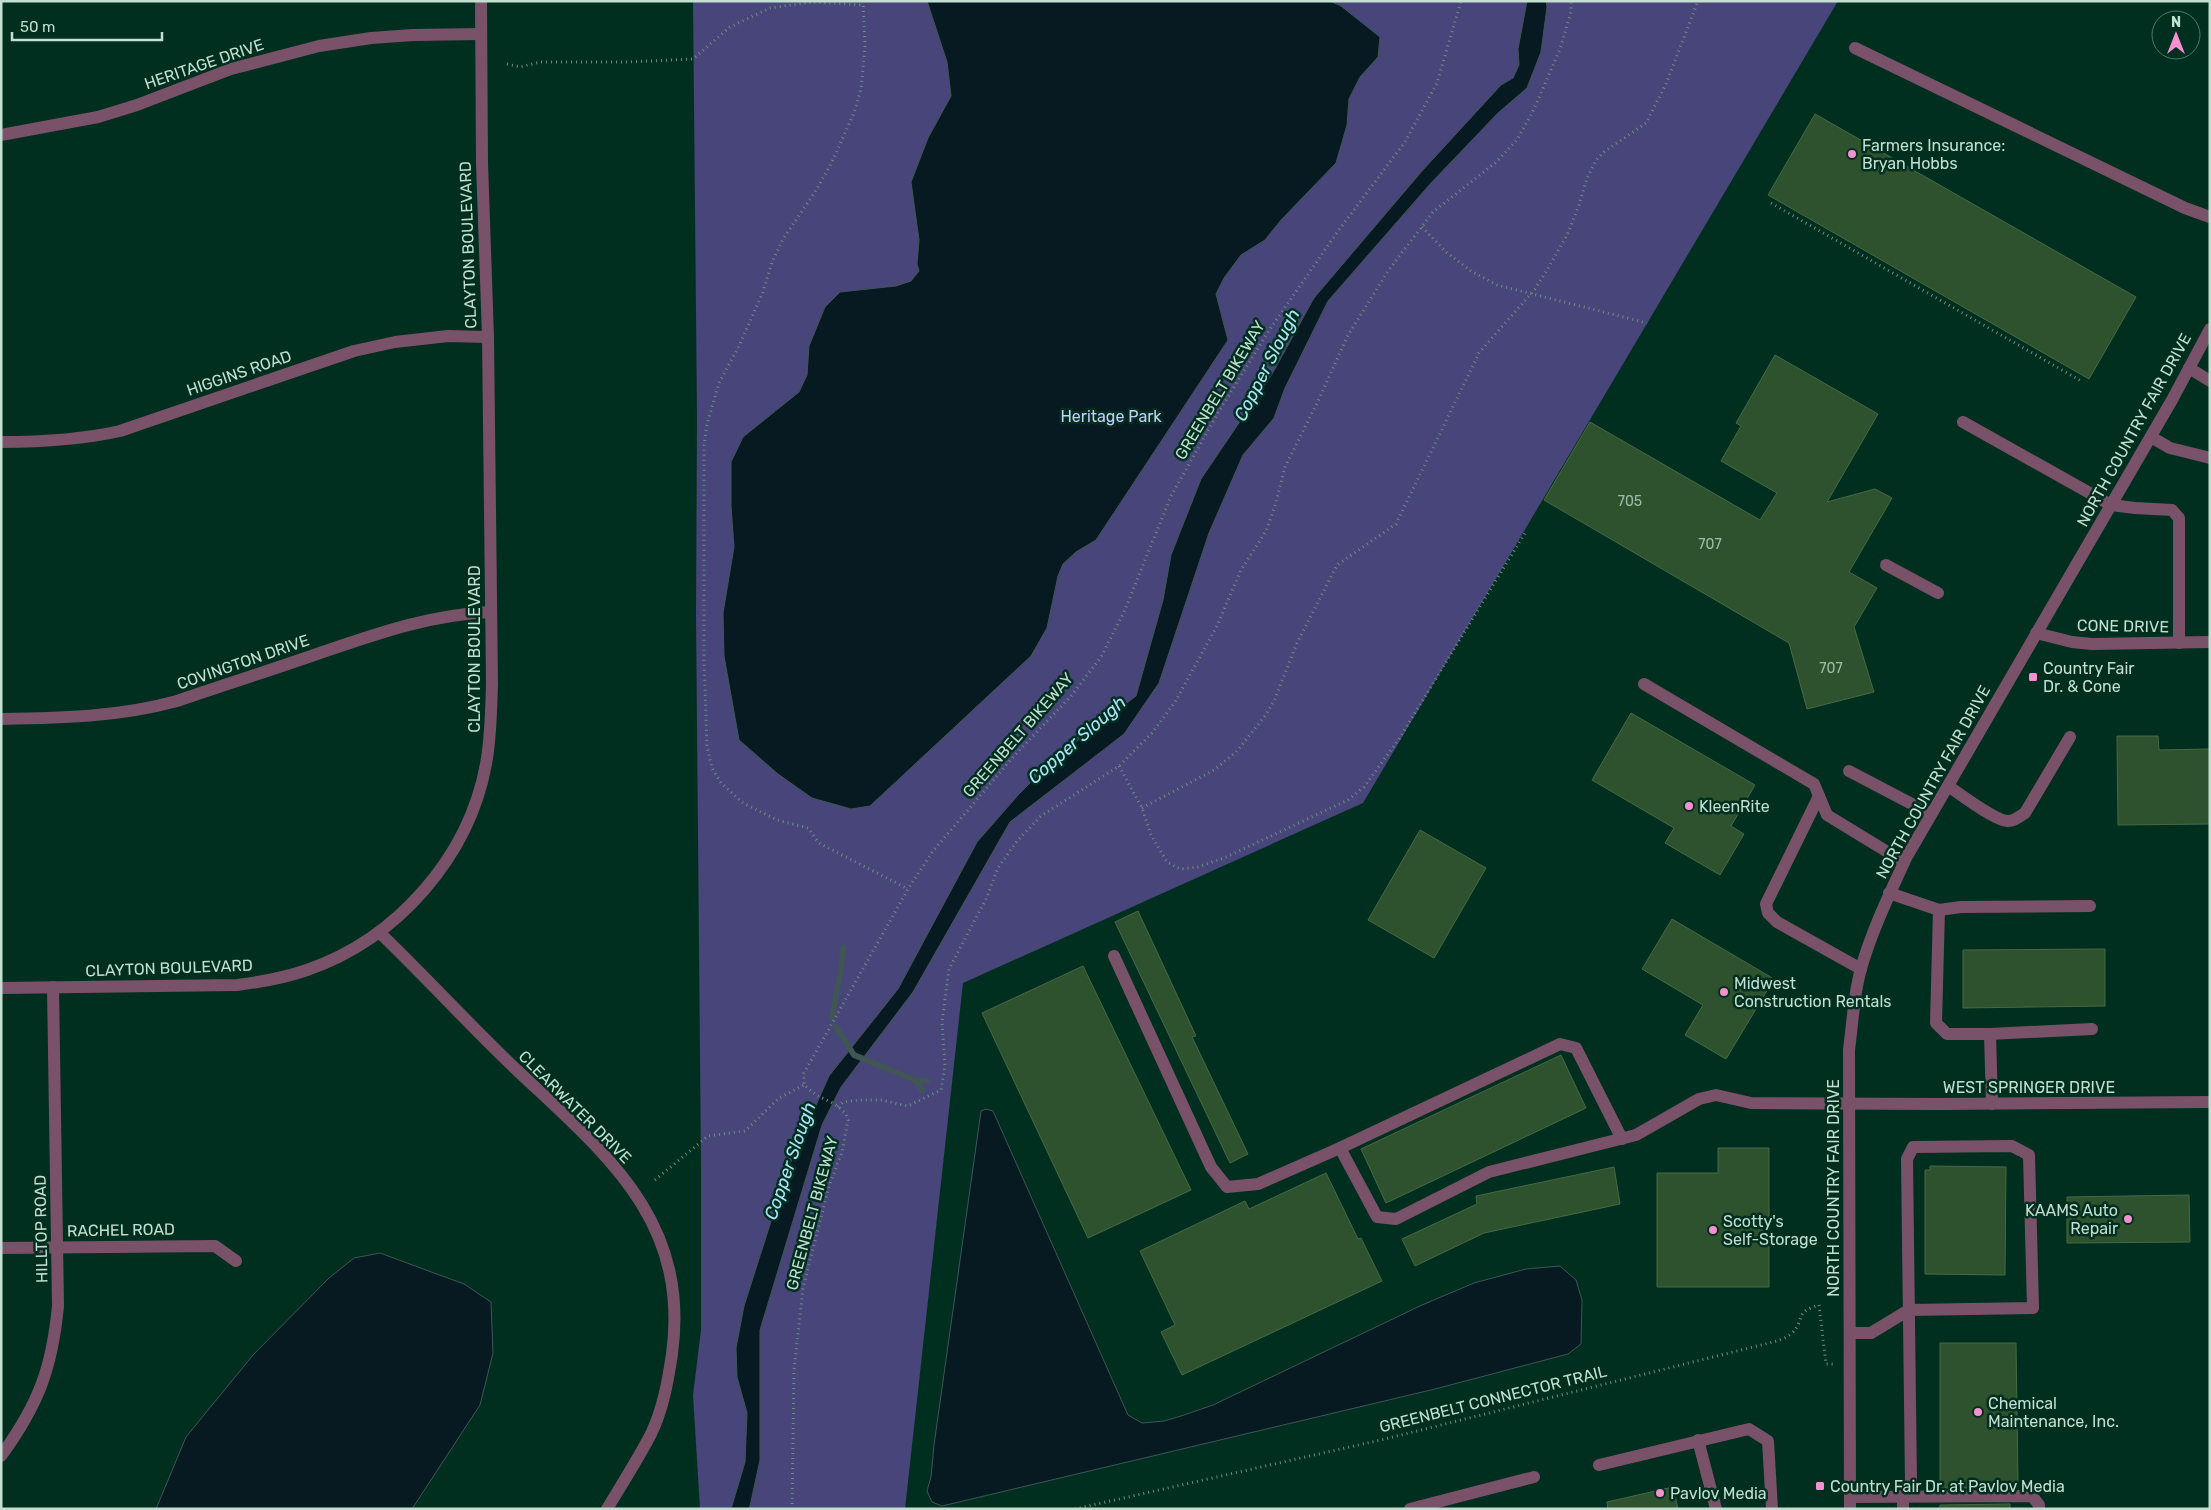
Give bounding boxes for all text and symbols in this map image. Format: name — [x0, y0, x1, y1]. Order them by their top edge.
scale bar — [12, 10, 162, 42]
north arrow — [2151, 10, 2201, 60]
text: N — [2171, 14, 2181, 31]
text: 50 m — [20, 18, 55, 36]
street label: HERITAGE DRIVE — [142, 35, 266, 93]
place label: Farmers Insurance: Bryan Hobbs — [1862, 136, 2005, 173]
marker: Farmers Insurance: Bryan Hobbs — [1846, 148, 1858, 160]
street label: CLAYTON BOULEVARD — [456, 161, 480, 329]
water label: Copper Slough — [1229, 305, 1305, 425]
street label: GREENBELT BIKEWAY — [1171, 317, 1269, 463]
street label: NORTH COUNTRY FAIR DRIVE — [2073, 330, 2195, 530]
street label: HIGGINS ROAD — [184, 346, 294, 400]
park label: Heritage Park — [1060, 407, 1162, 426]
house number: 705 — [1618, 493, 1642, 510]
house number: 707 — [1698, 536, 1722, 553]
street label: CLAYTON BOULEVARD — [465, 565, 484, 733]
street label: CONE DRIVE — [2077, 616, 2169, 636]
street label: COVINGTON DRIVE — [174, 630, 312, 694]
place label: Country Fair Dr. & Cone — [2043, 659, 2134, 696]
house number: 707 — [1819, 660, 1843, 677]
street label: GREENBELT BIKEWAY — [959, 669, 1077, 801]
marker: Country Fair Dr. & Cone — [2027, 671, 2039, 683]
street label: NORTH COUNTRY FAIR DRIVE — [1872, 682, 1994, 882]
water label: Copper Slough — [1023, 691, 1131, 789]
place label: KleenRite — [1699, 797, 1770, 816]
marker: KleenRite — [1683, 800, 1695, 812]
street label: CLAYTON BOULEVARD — [85, 956, 253, 980]
place label: Midwest Construction Rentals — [1734, 974, 1891, 1011]
marker: Midwest Construction Rentals — [1718, 986, 1730, 998]
street label: CLEARWATER DRIVE — [515, 1047, 635, 1167]
street label: WEST SPRINGER DRIVE — [1943, 1078, 2115, 1097]
street label: NORTH COUNTRY FAIR DRIVE — [1824, 1079, 1843, 1297]
water label: Copper Slough — [760, 1099, 820, 1223]
street label: GREENBELT BIKEWAY — [782, 1134, 842, 1292]
street label: HILLTOP ROAD — [31, 1175, 51, 1283]
place label: KAAMS Auto Repair — [2025, 1201, 2118, 1238]
place label: Scotty's Self-Storage — [1723, 1212, 1818, 1249]
marker: KAAMS Auto Repair — [2122, 1213, 2134, 1225]
street label: RACHEL ROAD — [67, 1220, 175, 1240]
marker: Scotty's Self-Storage — [1707, 1224, 1719, 1236]
street label: GREENBELT CONNECTOR TRAIL — [1377, 1361, 1609, 1437]
place label: Chemical Maintenance, Inc. — [1988, 1394, 2119, 1431]
marker: Chemical Maintenance, Inc. — [1972, 1406, 1984, 1418]
place label: Country Fair Dr. at Pavlov Media — [1830, 1477, 2065, 1496]
marker: Country Fair Dr. at Pavlov Media — [1814, 1480, 1826, 1492]
place label: Pavlov Media — [1670, 1484, 1767, 1503]
marker: Pavlov Media — [1654, 1487, 1666, 1499]

